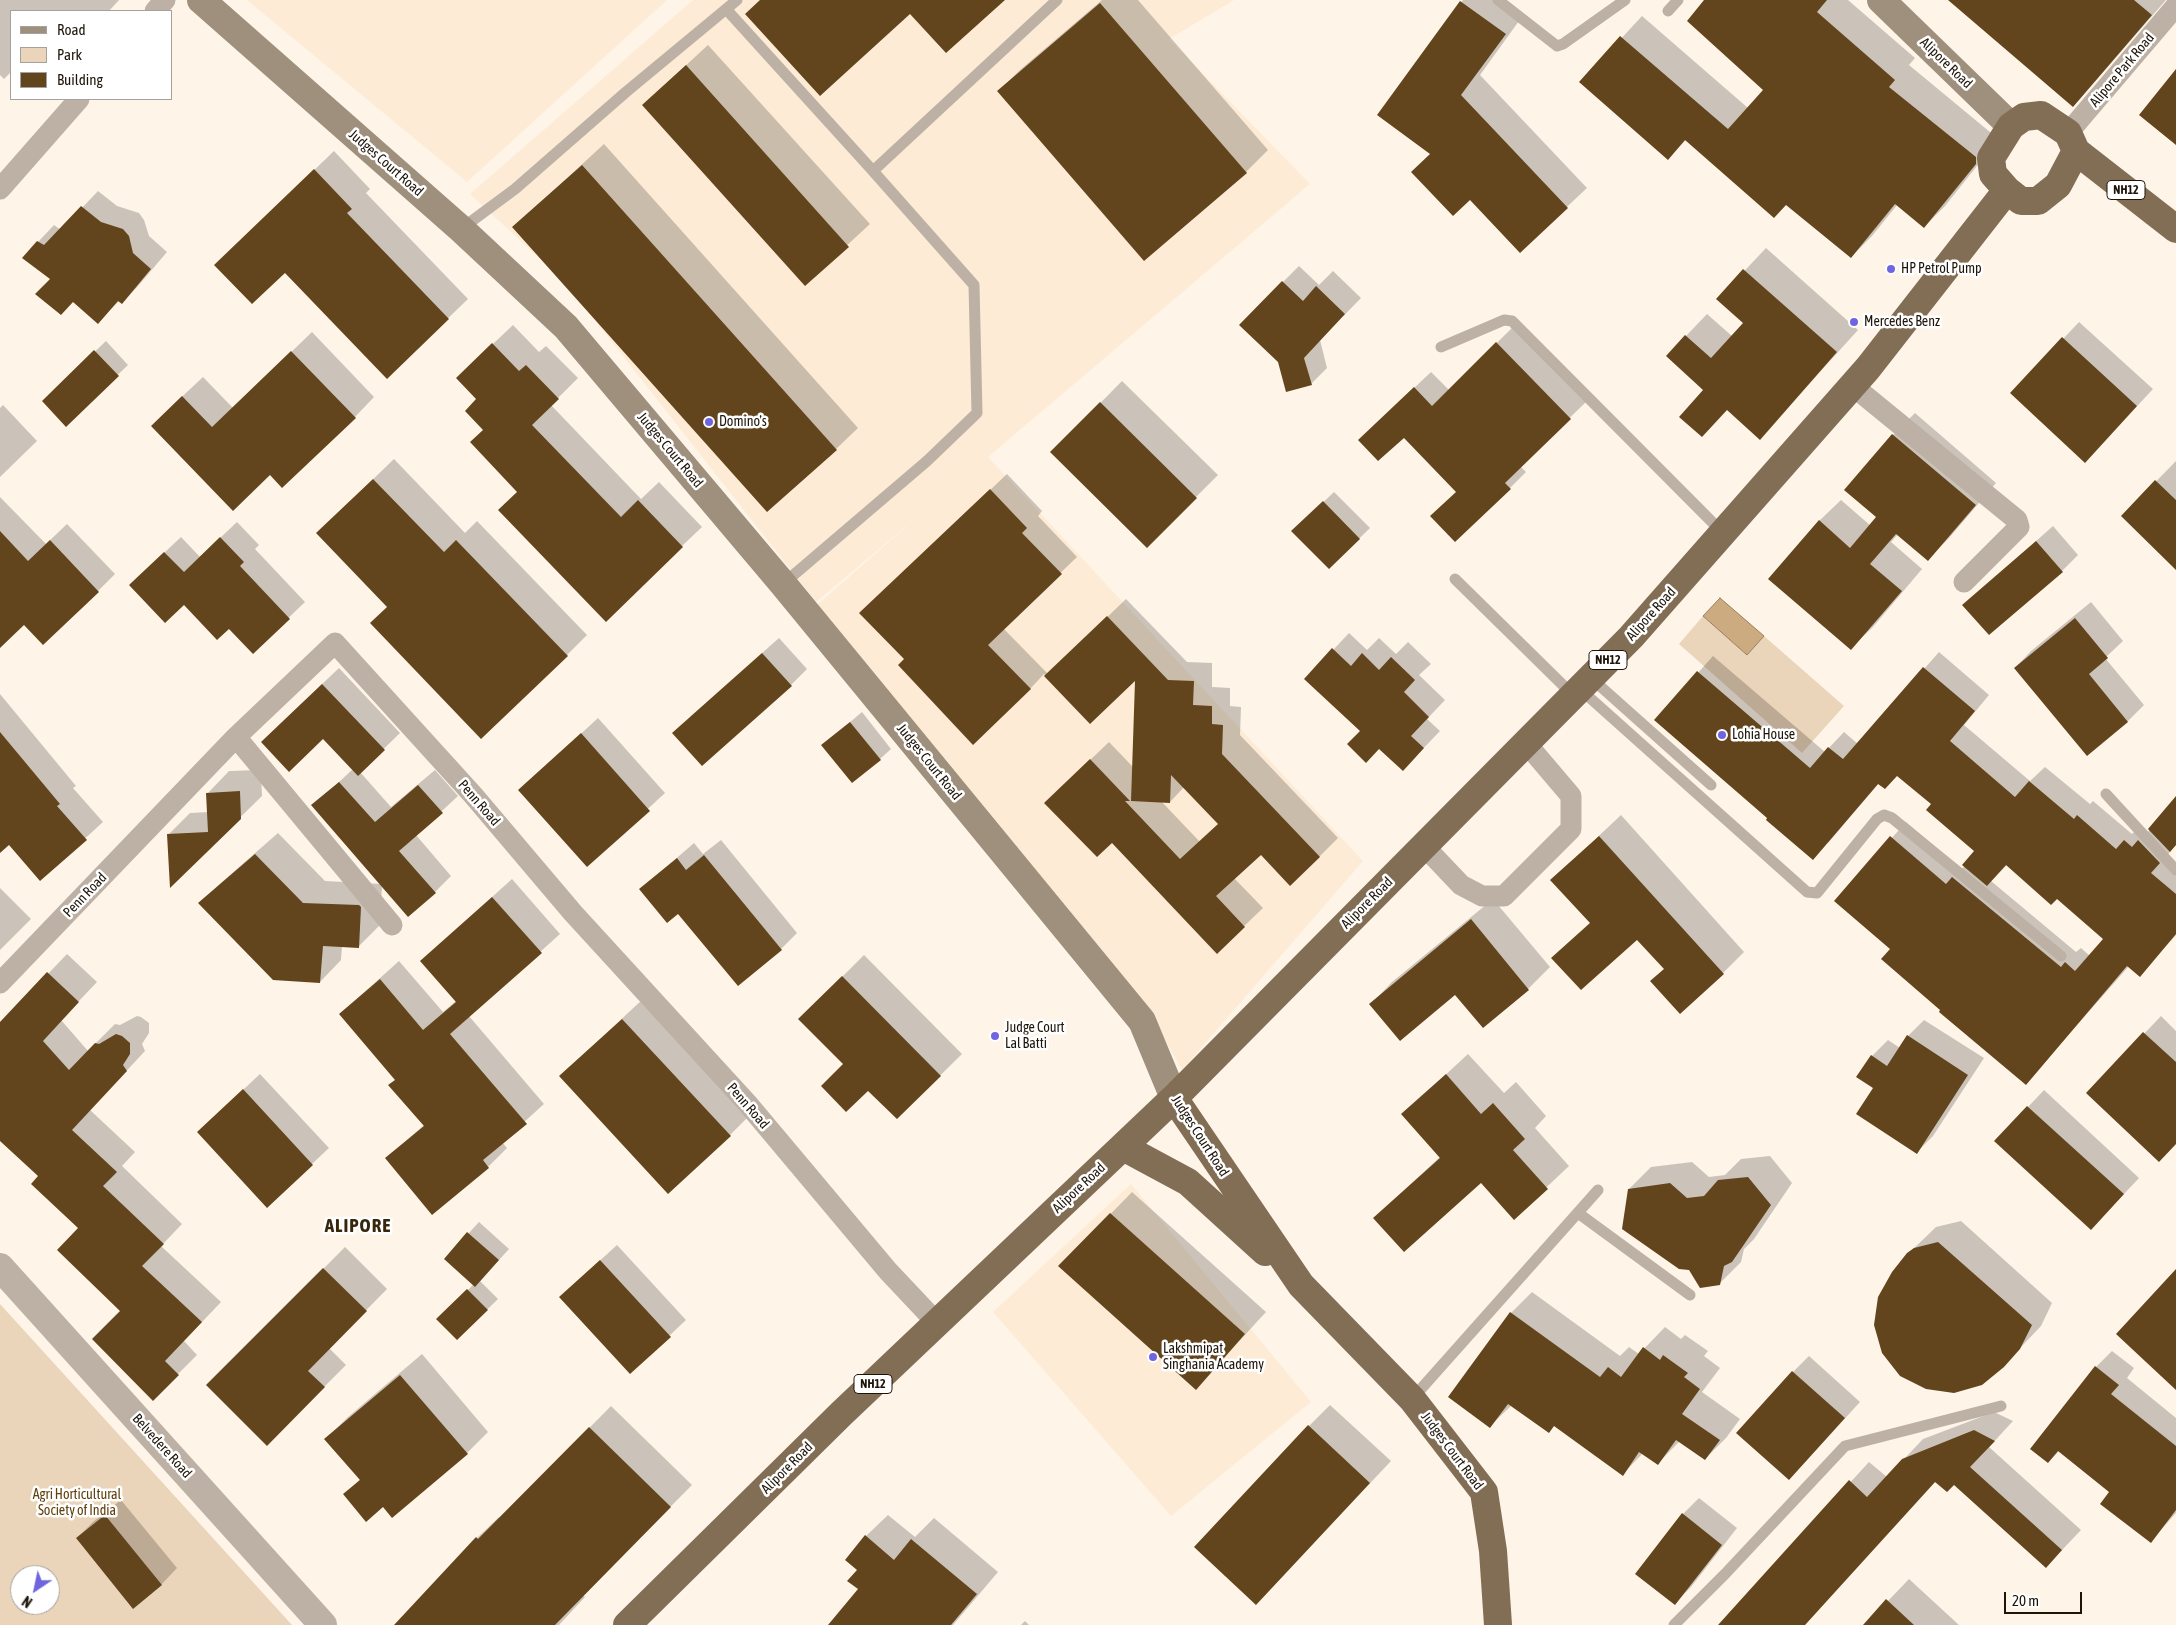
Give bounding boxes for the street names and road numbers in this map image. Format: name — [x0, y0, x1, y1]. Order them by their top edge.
street label: Alipore Park Road — [2086, 30, 2158, 110]
street label: Alipore Road — [1916, 34, 1976, 92]
street label: Judges Court Road — [345, 126, 427, 200]
road number: NH12 — [2107, 180, 2145, 200]
street label: Judges Court Road — [634, 409, 706, 491]
street label: Alipore Road — [1623, 584, 1679, 644]
road number: NH12 — [1589, 650, 1627, 670]
street label: Judges Court Road — [893, 721, 965, 803]
street label: Penn Road — [455, 777, 503, 829]
street label: Penn Road — [60, 869, 110, 921]
street label: Alipore Road — [1338, 874, 1396, 932]
street label: Penn Road — [724, 1080, 772, 1132]
street label: Judges Court Road — [1168, 1092, 1232, 1180]
street label: Alipore Road — [1049, 1159, 1109, 1217]
road number: NH12 — [854, 1375, 892, 1394]
street label: Judges Court Road — [1417, 1409, 1487, 1493]
street label: Belvedere Road — [129, 1410, 195, 1482]
street label: Alipore Road — [758, 1439, 816, 1497]

